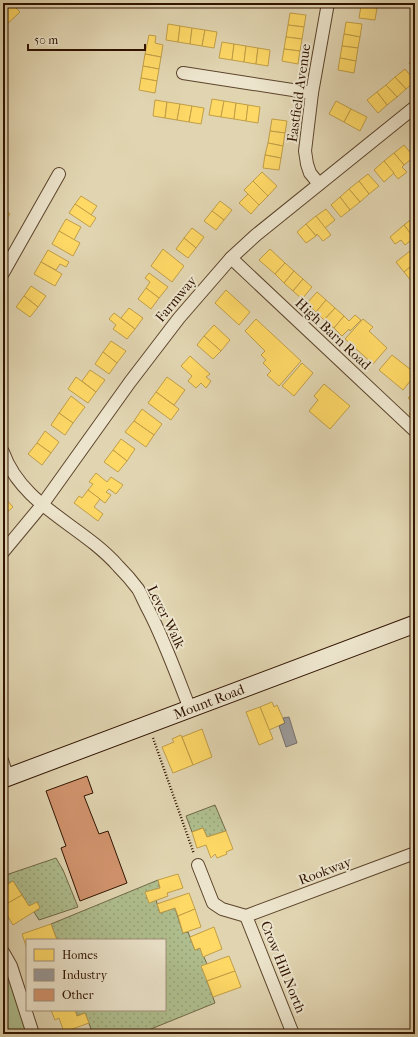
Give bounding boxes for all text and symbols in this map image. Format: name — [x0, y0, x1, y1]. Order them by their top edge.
scale bar — [28, 26, 145, 52]
text: 50 m — [34, 33, 58, 47]
street label: Eastfield Avenue — [284, 43, 314, 143]
street label: Farmway — [152, 272, 201, 326]
street label: High Barn Road — [292, 295, 375, 374]
street label: Lever Walk — [143, 583, 189, 652]
street label: Mount Road — [171, 681, 247, 723]
street label: Rookway — [296, 853, 354, 889]
street label: Crow Hill North — [257, 919, 309, 1016]
legend — [26, 939, 166, 1011]
text: Homes — [62, 948, 98, 962]
text: Industry — [62, 968, 108, 982]
text: Other — [62, 988, 94, 1002]

